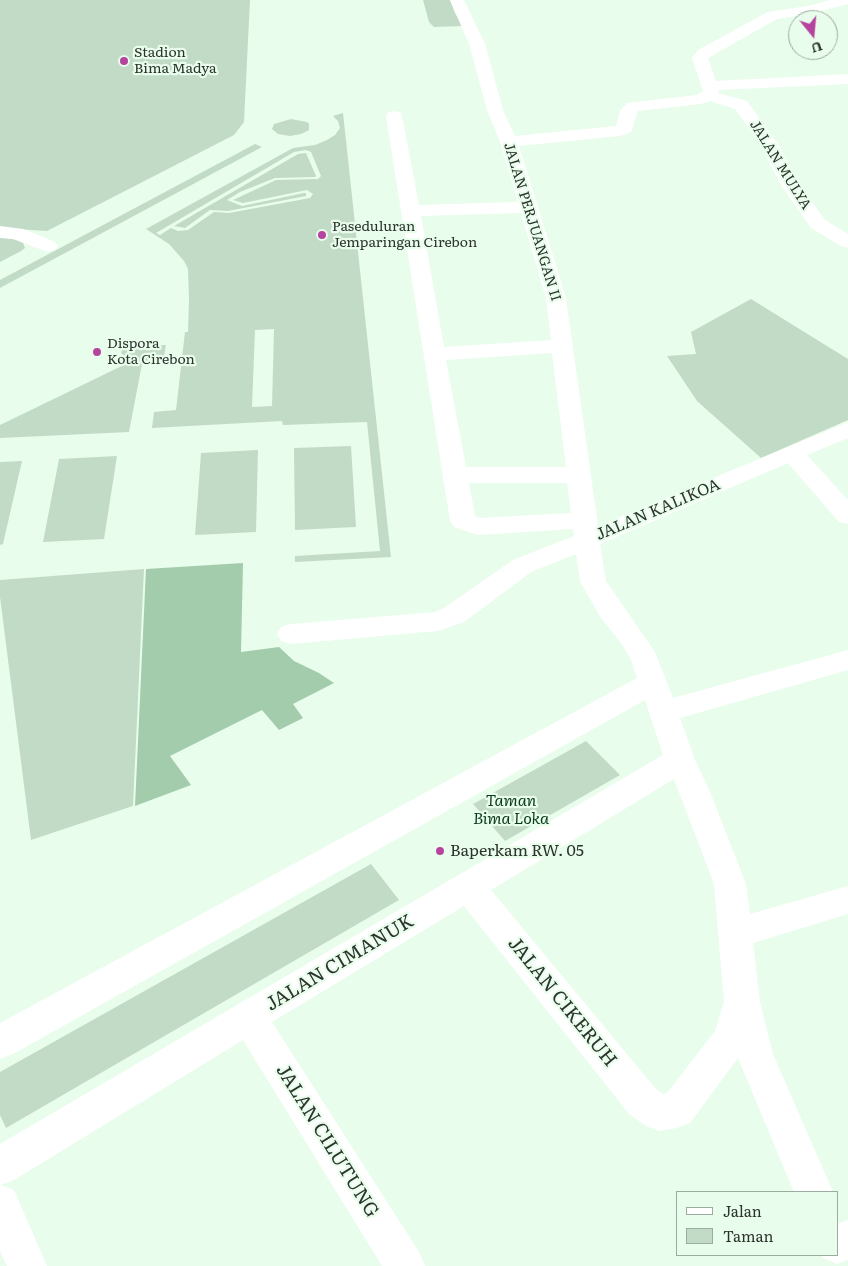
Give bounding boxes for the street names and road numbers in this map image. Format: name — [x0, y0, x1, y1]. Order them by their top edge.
street label: JALAN MULYA — [746, 117, 814, 213]
street label: JALAN PERJUANGAN II — [500, 141, 564, 303]
street label: JALAN KALIKOA — [593, 475, 723, 545]
street label: JALAN CIMANUK — [262, 910, 418, 1016]
street label: JALAN CIKERUH — [503, 932, 621, 1072]
street label: JALAN CILUTUNG — [271, 1060, 383, 1222]

